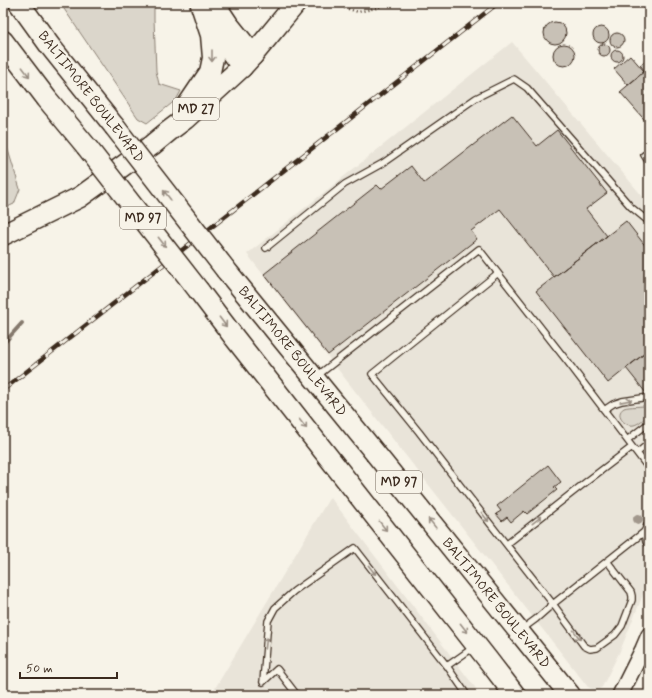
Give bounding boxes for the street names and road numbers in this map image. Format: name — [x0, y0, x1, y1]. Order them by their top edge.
street label: BALTIMORE BOULEVARD — [34, 27, 148, 167]
road number: MD 27 — [173, 98, 219, 120]
road number: MD 97 — [120, 207, 166, 229]
street label: BALTIMORE BOULEVARD — [234, 283, 351, 420]
road number: MD 97 — [376, 471, 422, 493]
street label: BALTIMORE BOULEVARD — [438, 534, 554, 672]

